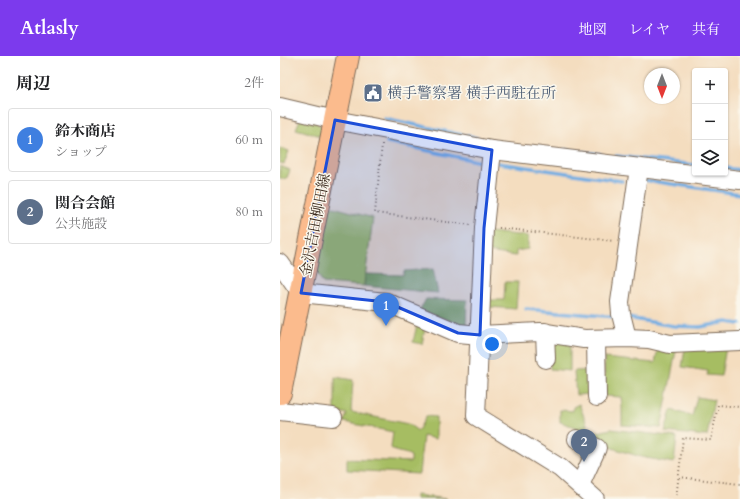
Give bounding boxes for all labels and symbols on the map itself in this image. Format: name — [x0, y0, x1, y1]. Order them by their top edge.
north arrow — [644, 68, 680, 104]
public building icon: 横手警察署 横手西駐在所 — [362, 82, 384, 104]
place label: 横手警察署 横手西駐在所 — [387, 83, 556, 103]
street label: 金沢吉田柳田線 — [295, 172, 335, 278]
pin: 1 — [373, 293, 399, 326]
your location — [482, 334, 502, 354]
pin: 2 — [571, 429, 597, 462]

